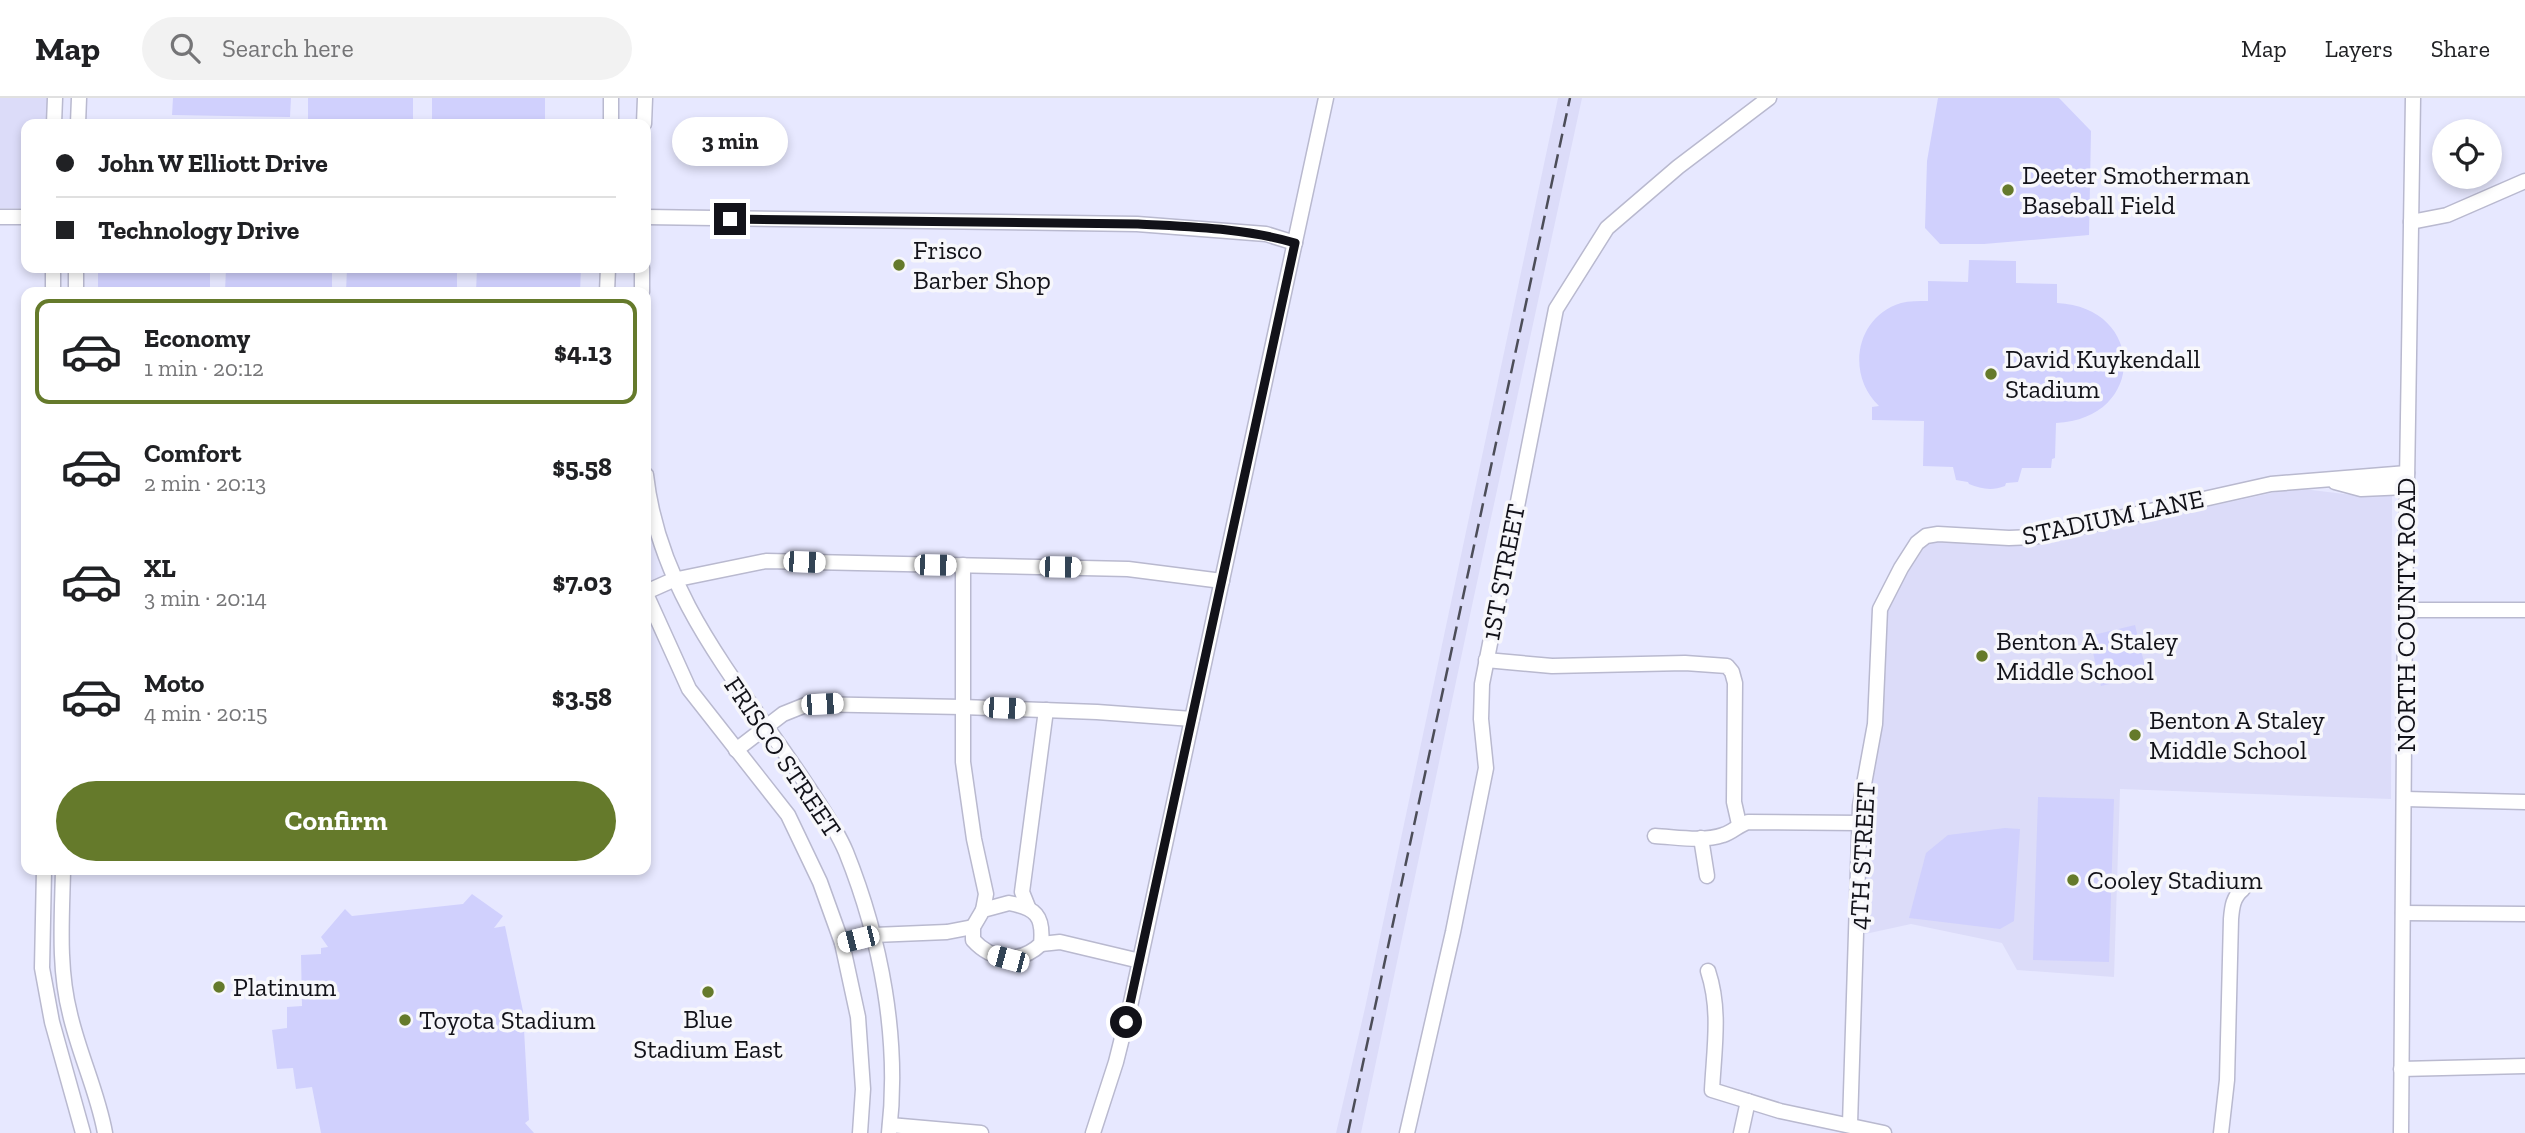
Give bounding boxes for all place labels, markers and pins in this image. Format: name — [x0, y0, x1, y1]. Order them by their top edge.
place label: Deeter Smotherman Baseball Field — [2022, 159, 2250, 221]
marker: Deeter Smotherman Baseball Field — [2000, 182, 2016, 198]
place label: Frisco Barber Shop — [913, 234, 1051, 296]
marker: Frisco Barber Shop — [891, 257, 907, 273]
place label: David Kuykendall Stadium — [2005, 343, 2200, 405]
marker: David Kuykendall Stadium — [1983, 366, 1999, 382]
place label: Benton A. Staley Middle School — [1996, 625, 2179, 687]
marker: Benton A. Staley Middle School — [1974, 648, 1990, 664]
place label: Benton A Staley Middle School — [2149, 704, 2325, 766]
marker: Benton A Staley Middle School — [2127, 727, 2143, 743]
place label: Cooley Stadium — [2087, 864, 2263, 896]
marker: Cooley Stadium — [2065, 872, 2081, 888]
place label: Platinum — [233, 971, 337, 1003]
marker: Platinum — [211, 979, 227, 995]
marker: Blue Stadium East — [700, 984, 716, 1000]
place label: Blue Stadium East — [633, 1003, 783, 1065]
place label: Toyota Stadium — [419, 1004, 596, 1036]
marker: Toyota Stadium — [397, 1012, 413, 1028]

